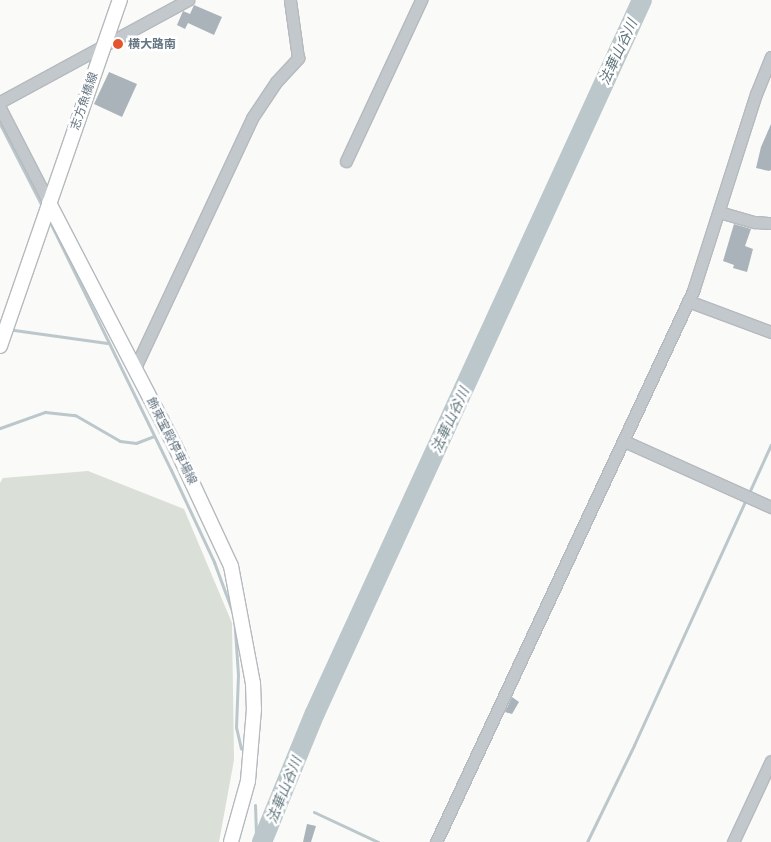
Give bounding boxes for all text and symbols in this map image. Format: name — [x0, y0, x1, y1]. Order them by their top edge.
water label: 法華山谷川 — [596, 17, 640, 87]
place label: 横大路南 — [128, 37, 176, 51]
marker: 横大路南 — [112, 38, 124, 50]
street label: 志方魚橋線 — [67, 70, 101, 132]
water label: 法華山谷川 — [428, 385, 472, 455]
street label: 飾東宝殿停車場線 — [144, 395, 200, 487]
water label: 法華山谷川 — [263, 754, 305, 826]

